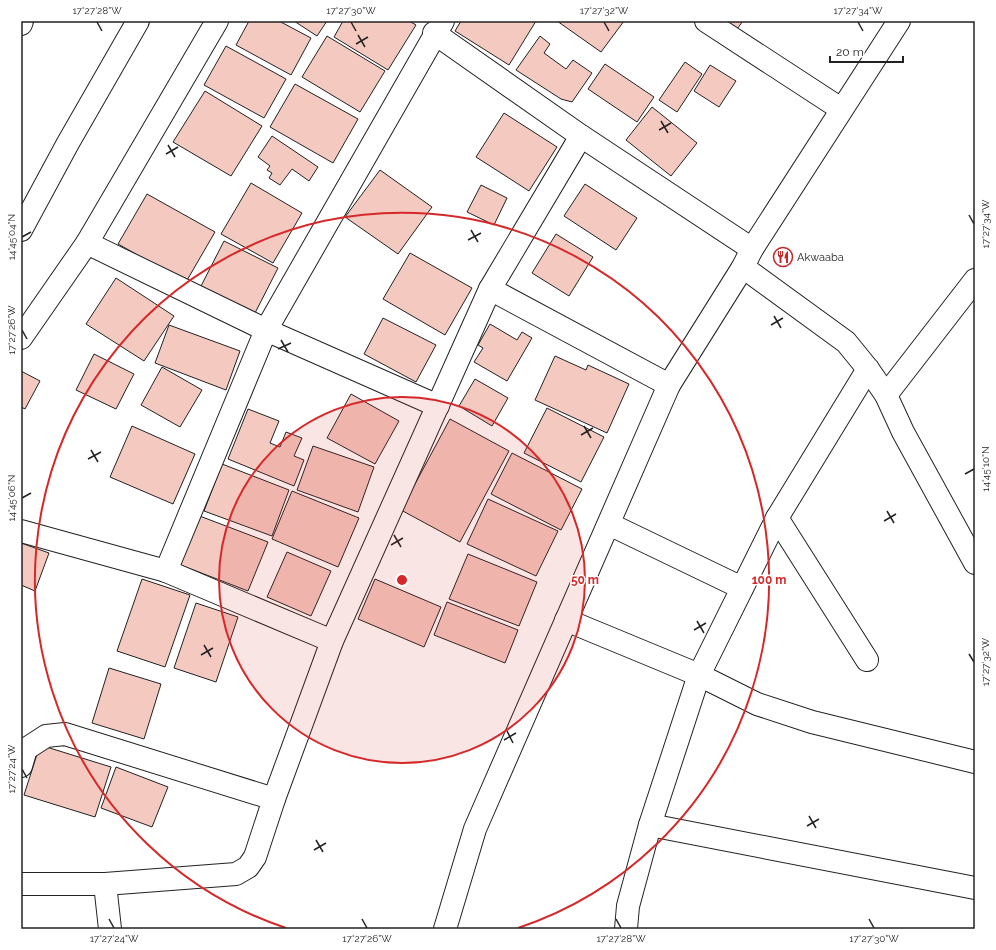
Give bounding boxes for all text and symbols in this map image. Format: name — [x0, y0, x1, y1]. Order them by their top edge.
text: 17°27'28"W — [72, 5, 122, 16]
text: 17°27'30"W — [326, 5, 376, 16]
text: 17°27'32"W — [580, 5, 629, 16]
text: 17°27'34"W — [834, 5, 883, 16]
scale bar — [830, 38, 903, 64]
text: 20 m — [836, 45, 864, 59]
text: 17°27'34"W — [980, 199, 991, 248]
text: 14°45'04"N — [6, 214, 17, 260]
restaurant icon: Akwaaba — [772, 246, 794, 268]
place label: Akwaaba — [797, 251, 844, 264]
text: 17°27'26"W — [6, 305, 17, 355]
text: 14°45'10"N — [980, 446, 991, 492]
text: 14°45'06"N — [6, 474, 17, 522]
centre of rings — [395, 573, 409, 587]
text: 50 m — [571, 573, 599, 587]
text: 100 m — [752, 573, 786, 587]
text: 17°27'32"W — [980, 637, 991, 686]
text: 17°27'24"W — [6, 744, 17, 793]
text: 17°27'24"W — [90, 933, 139, 944]
text: 17°27'26"W — [342, 933, 392, 944]
text: 17°27'28"W — [596, 933, 646, 944]
text: 17°27'30"W — [849, 933, 899, 944]

